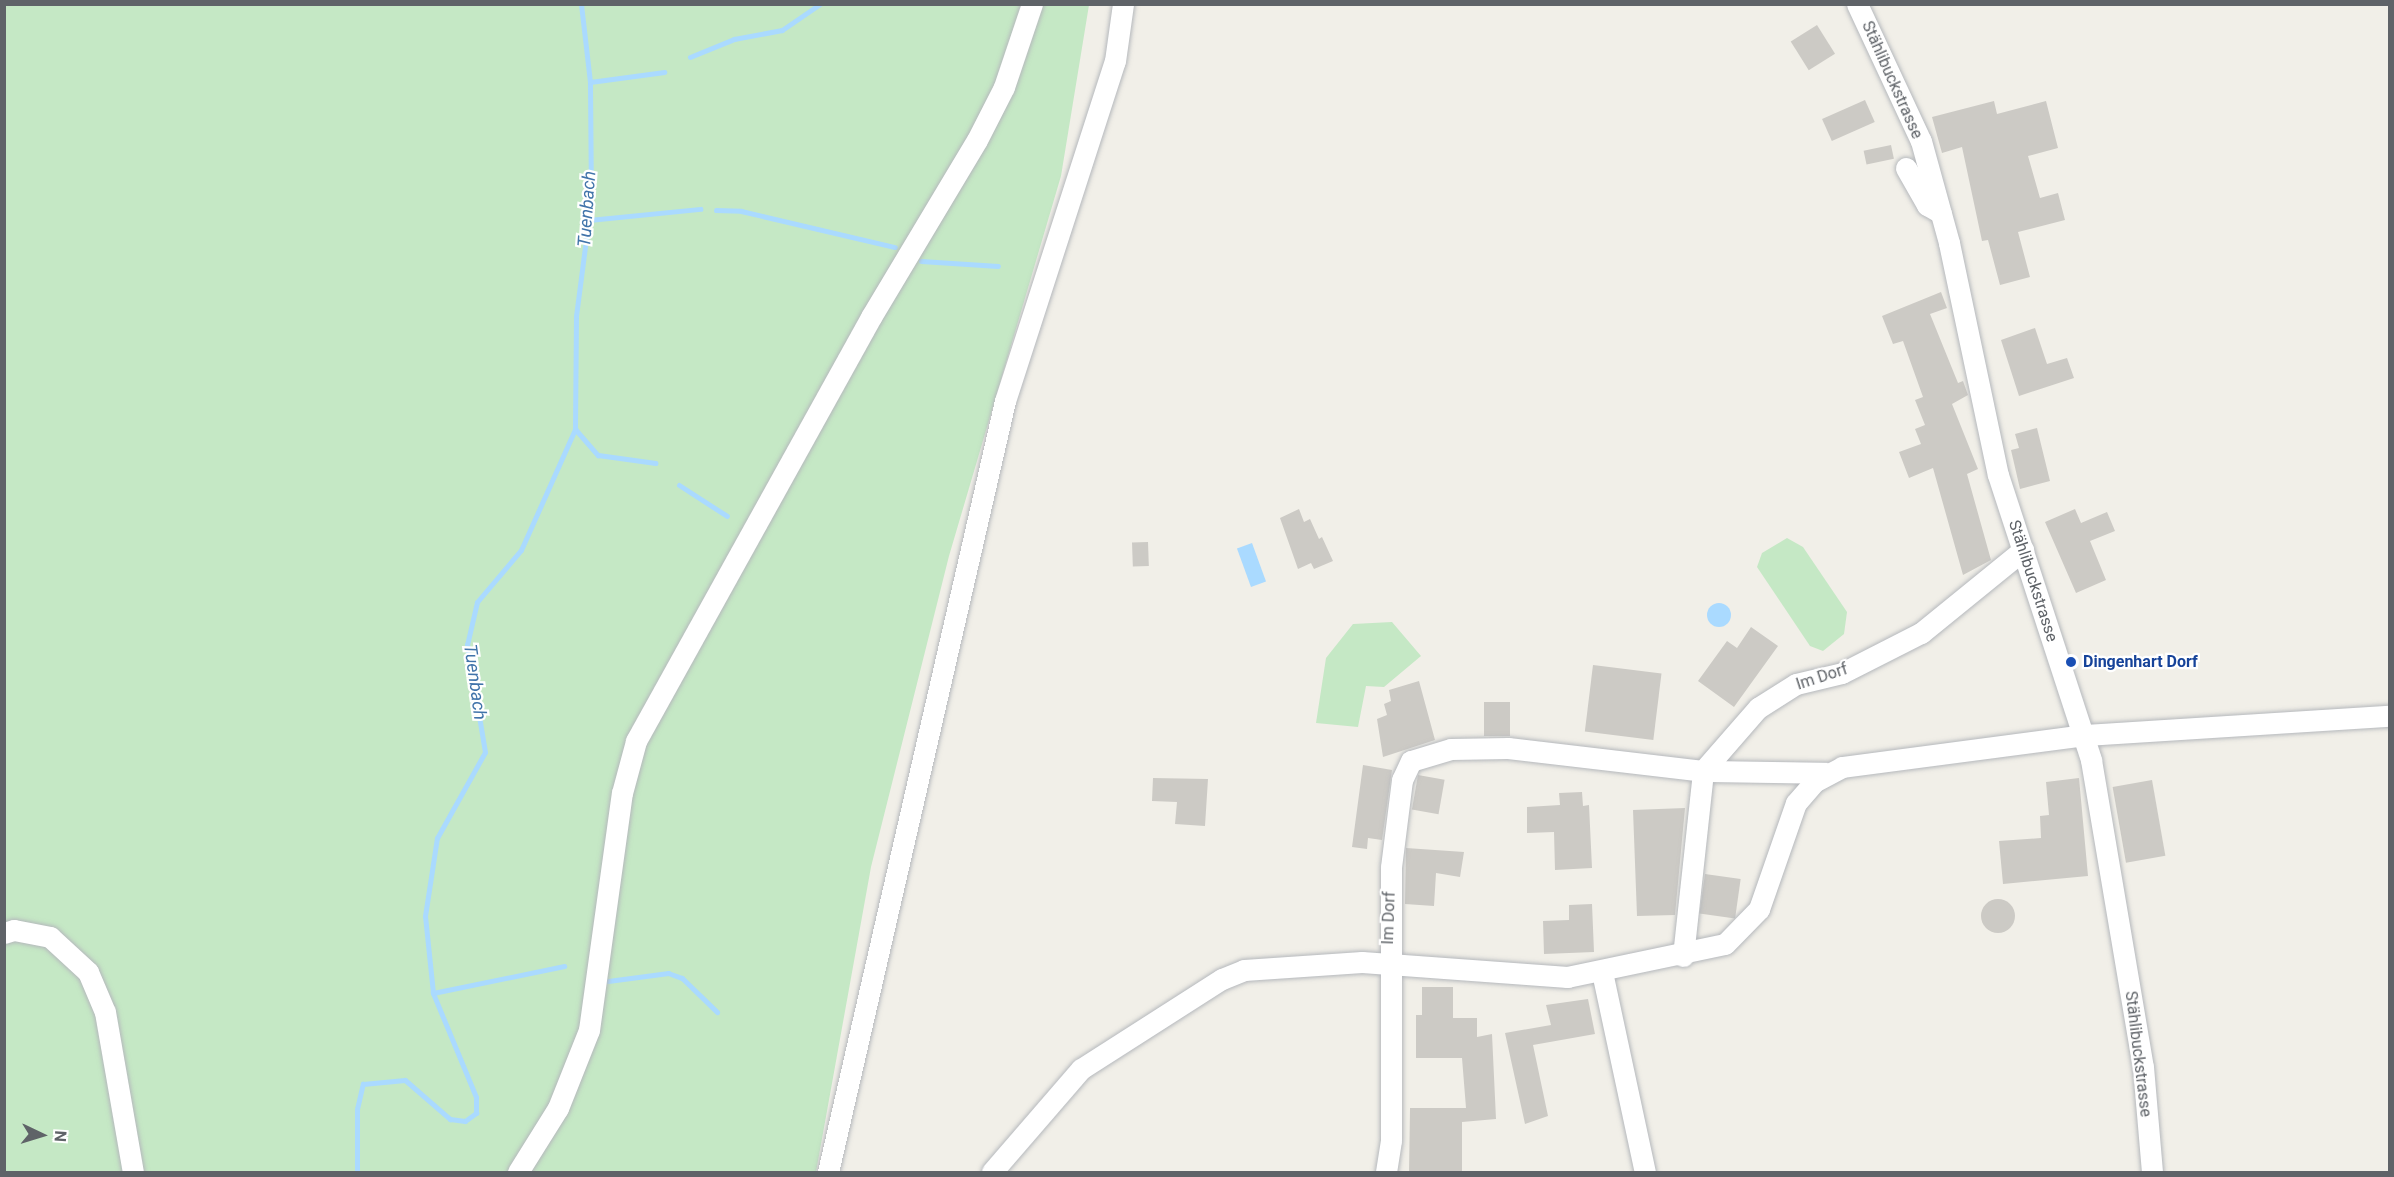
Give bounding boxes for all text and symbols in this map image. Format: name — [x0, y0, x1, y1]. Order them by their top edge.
street label: Stählibuckstrasse — [1857, 18, 1927, 142]
water label: Tuenbach — [574, 170, 600, 248]
street label: Stählibuckstrasse — [2004, 518, 2062, 644]
water label: Tuenbach — [459, 643, 491, 721]
place label: Dingenhart Dorf — [2083, 652, 2198, 672]
marker: Dingenhart Dorf — [2064, 655, 2078, 669]
street label: Im Dorf — [1794, 660, 1850, 694]
street label: Im Dorf — [1378, 891, 1400, 945]
street label: Stählibuckstrasse — [2121, 990, 2155, 1118]
north arrow — [12, 1105, 72, 1165]
text: N — [51, 1130, 70, 1143]

